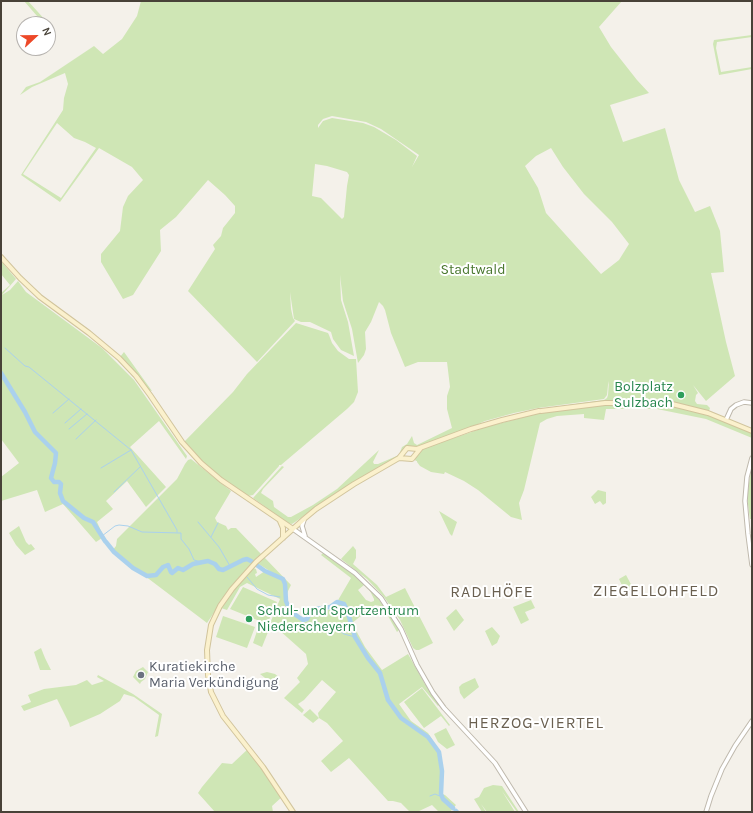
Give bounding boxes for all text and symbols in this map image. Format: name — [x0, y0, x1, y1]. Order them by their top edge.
north arrow — [16, 16, 56, 56]
text: N — [39, 26, 54, 38]
park label: Stadtwald — [440, 262, 506, 278]
place label: Bolzplatz Sulzbach — [614, 379, 673, 412]
marker: Bolzplatz Sulzbach — [676, 390, 686, 400]
district label: ZIEGELLOHFELD — [593, 581, 719, 601]
district label: RADLHÖFE — [450, 582, 534, 602]
place label: Schul- und Sportzentrum Niederscheyern — [257, 603, 419, 636]
marker: Schul- und Sportzentrum Niederscheyern — [244, 614, 254, 624]
place label: Kuratiekirche Maria Verkündigung — [149, 659, 279, 692]
marker: Kuratiekirche Maria Verkündigung — [136, 670, 146, 680]
district label: HERZOG-VIERTEL — [468, 713, 604, 733]

